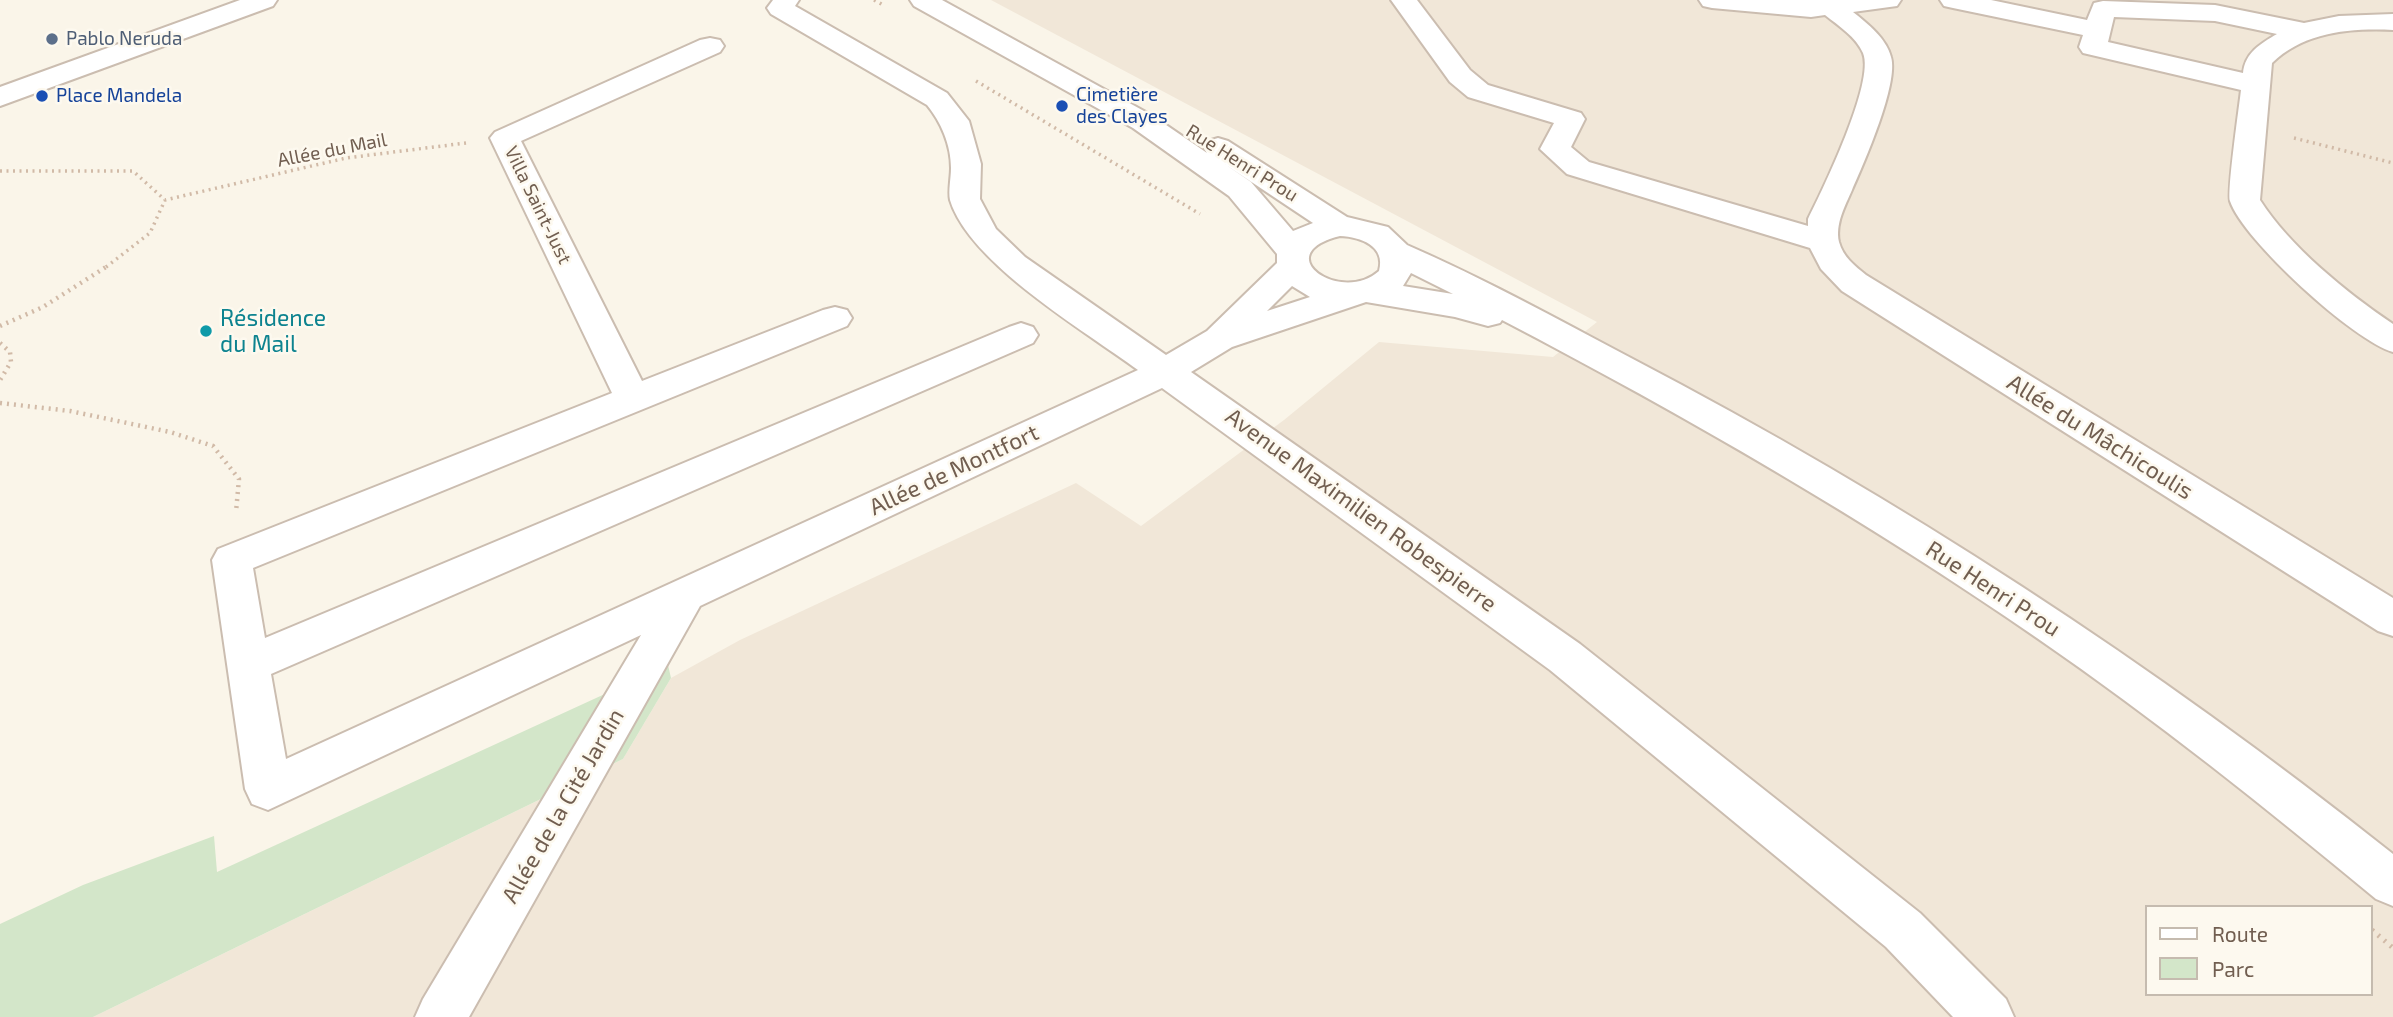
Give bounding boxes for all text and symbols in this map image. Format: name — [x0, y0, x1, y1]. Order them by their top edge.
place label: Pablo Neruda — [66, 28, 182, 50]
marker: Pablo Neruda — [44, 31, 60, 47]
place label: Cimetière des Clayes — [1076, 84, 1168, 128]
place label: Place Mandela — [56, 85, 182, 107]
marker: Place Mandela — [34, 88, 50, 104]
marker: Cimetière des Clayes — [1054, 98, 1070, 114]
street label: Rue Henri Prou — [1182, 119, 1302, 207]
street label: Allée du Mail — [275, 128, 389, 172]
street label: Villa Saint-Just — [500, 142, 576, 268]
place label: Résidence du Mail — [220, 304, 326, 358]
marker: Résidence du Mail — [198, 323, 214, 339]
street label: Allée du Mâchicoulis — [2002, 369, 2198, 505]
street label: Avenue Maximilien Robespierre — [1220, 402, 1502, 618]
street label: Allée de Montfort — [865, 419, 1043, 521]
street label: Rue Henri Prou — [1921, 535, 2065, 643]
street label: Allée de la Cité Jardin — [496, 704, 630, 908]
legend — [2144, 905, 2372, 996]
text: Route — [2212, 921, 2268, 946]
text: Parc — [2212, 956, 2254, 981]

